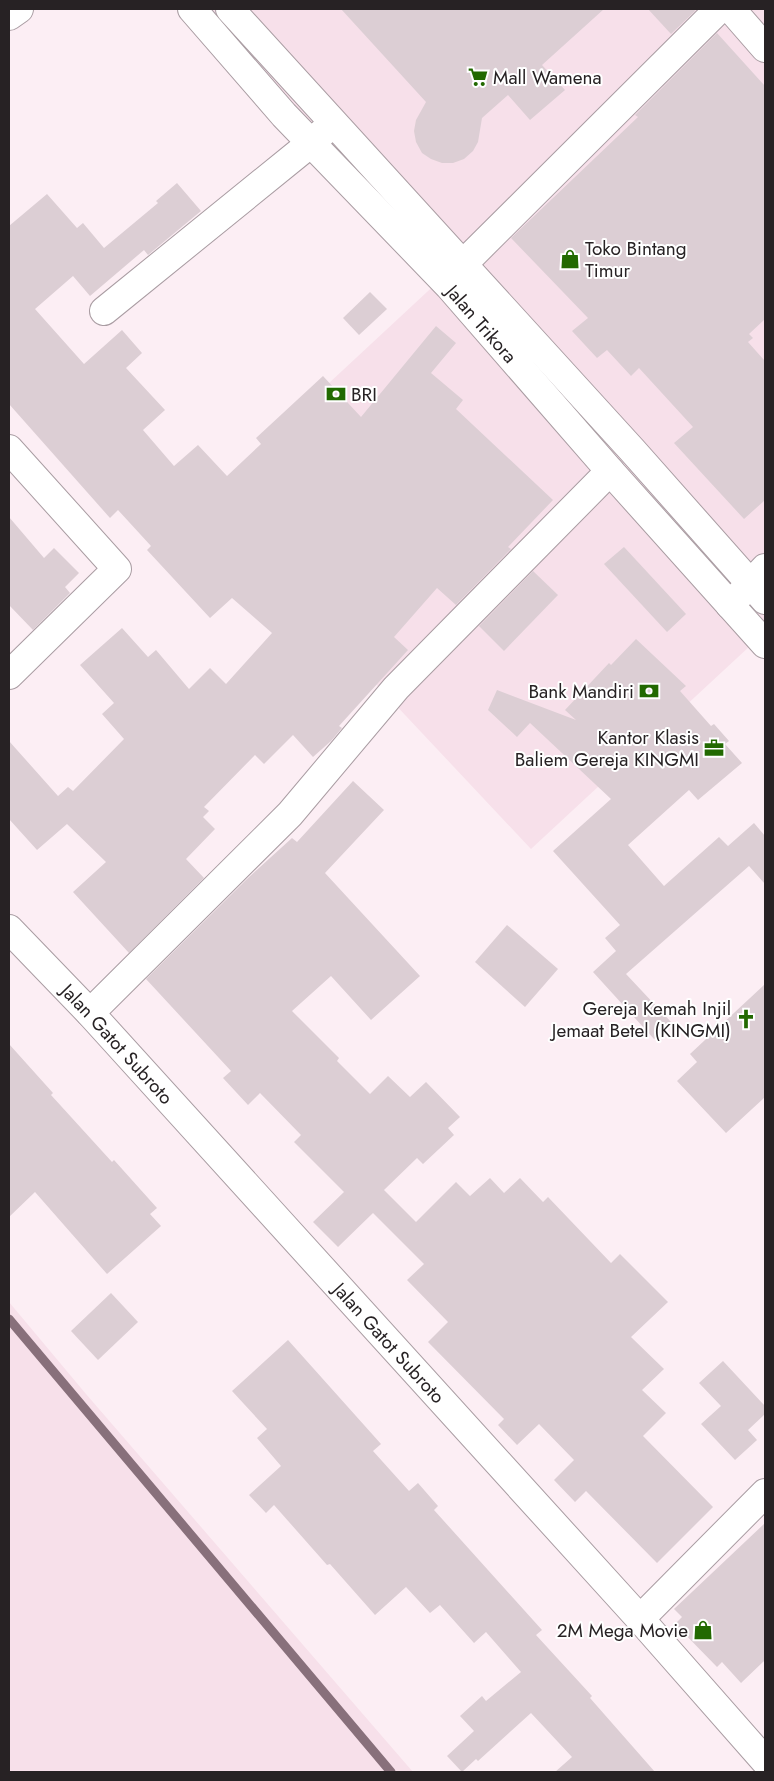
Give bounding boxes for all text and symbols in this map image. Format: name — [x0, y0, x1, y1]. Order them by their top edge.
place label: Mall Wamena — [493, 64, 602, 91]
supermarket icon: Mall Wamena — [467, 66, 489, 88]
place label: Toko Bintang Timur — [585, 235, 686, 284]
shop icon: Toko Bintang Timur — [559, 248, 581, 270]
street label: Jalan Trikora — [438, 276, 523, 369]
place label: BRI — [351, 381, 377, 408]
bank icon: BRI — [325, 383, 347, 405]
place label: Bank Mandiri — [528, 678, 634, 705]
bank icon: Bank Mandiri — [638, 680, 660, 702]
place label: Kantor Klasis Baliem Gereja KINGMI — [515, 724, 699, 773]
office icon: Kantor Klasis Baliem Gereja KINGMI — [703, 737, 725, 759]
street label: Jalan Gatot Subroto — [53, 975, 180, 1110]
place label: Gereja Kemah Injil Jemaat Betel (KINGMI) — [549, 995, 731, 1044]
church icon: Gereja Kemah Injil Jemaat Betel (KINGMI) — [735, 1008, 757, 1030]
street label: Jalan Gatot Subroto — [325, 1274, 451, 1409]
place label: 2M Mega Movie — [557, 1617, 688, 1644]
shop icon: 2M Mega Movie — [692, 1619, 714, 1641]

